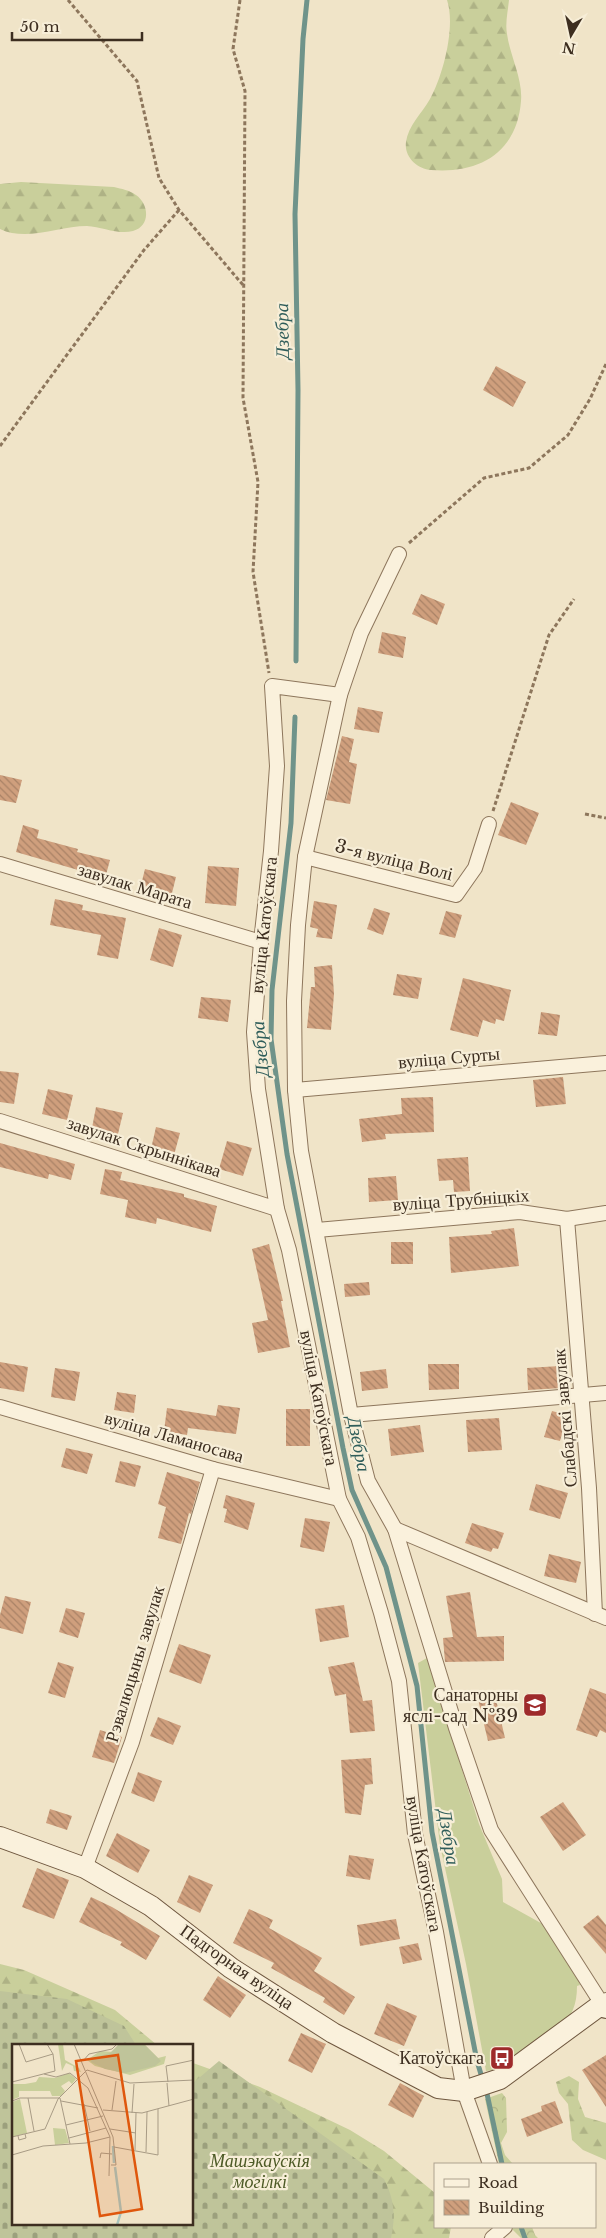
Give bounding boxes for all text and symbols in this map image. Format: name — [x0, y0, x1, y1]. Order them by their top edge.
scale bar — [12, 10, 142, 42]
north arrow — [546, 10, 596, 60]
text: 50 m — [20, 17, 60, 36]
text: N — [561, 38, 577, 58]
water label: Дзебра — [270, 303, 294, 361]
street label: 3-я вуліца Волі — [333, 835, 455, 885]
street label: вуліца Катоўскага — [246, 855, 282, 995]
street label: завулак Марата — [75, 858, 195, 914]
water label: Дзебра — [246, 1020, 274, 1080]
street label: вуліца Сурты — [397, 1043, 501, 1073]
street label: завулак Скрыннікава — [64, 1112, 224, 1182]
street label: вуліца Трубніцкіх — [392, 1184, 530, 1216]
street label: вуліца Катоўскага — [295, 1328, 343, 1468]
street label: Слабадскі завулак — [548, 1348, 582, 1488]
street label: вуліца Ламаносава — [102, 1407, 246, 1467]
water label: Дзебра — [342, 1412, 376, 1474]
street label: Рэвалюцыны завулак — [101, 1583, 169, 1745]
place label: Санаторны яслі-сад №39 — [403, 1684, 518, 1727]
school or university icon: Санаторны яслі-сад №39 — [522, 1692, 548, 1718]
street label: вуліца Катоўскага — [401, 1794, 447, 1934]
water label: Дзебра — [433, 1805, 465, 1867]
street label: Падгорная вуліца — [176, 1920, 298, 2014]
inset map — [12, 2044, 194, 2226]
bus stop icon: Катоўскага — [489, 2045, 515, 2071]
place label: Катоўскага — [399, 2047, 484, 2069]
park label: Машэкаўскія могілкі — [209, 2150, 310, 2193]
legend — [434, 2163, 596, 2228]
text: Road — [478, 2173, 518, 2192]
text: Building — [478, 2198, 545, 2217]

